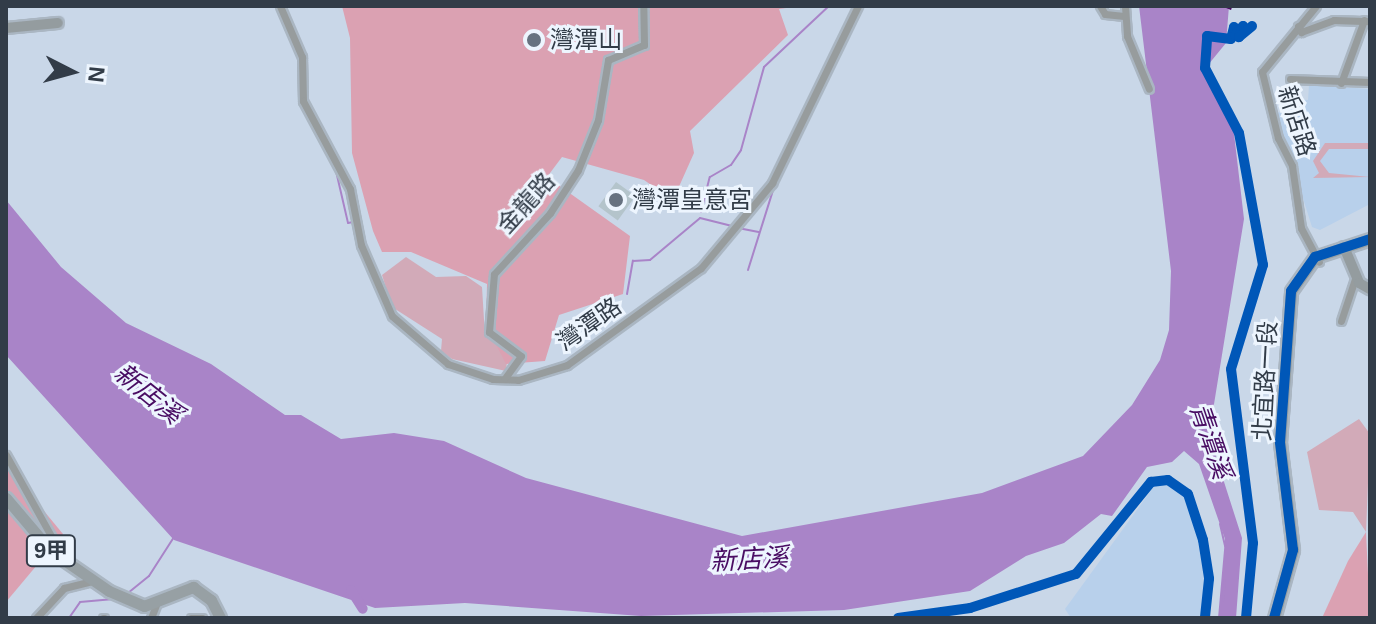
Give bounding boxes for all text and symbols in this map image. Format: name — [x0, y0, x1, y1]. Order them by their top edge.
place label: 灣潭山 — [550, 26, 622, 54]
marker: 灣潭山 — [525, 31, 543, 49]
north arrow — [32, 32, 112, 112]
text: N — [83, 65, 110, 84]
street label: 新店路 — [1272, 82, 1322, 160]
street label: 金龍路 — [491, 167, 561, 239]
place label: 灣潭皇意宮 — [632, 186, 752, 214]
marker: 灣潭皇意宮 — [607, 191, 625, 209]
street label: 灣潭路 — [551, 292, 627, 356]
street label: 北宜路一段 — [1247, 320, 1283, 442]
water label: 新店溪 — [108, 357, 188, 431]
water label: 青潭溪 — [1183, 399, 1237, 483]
road number: 9甲 — [25, 533, 77, 569]
water label: 新店溪 — [709, 542, 789, 578]

